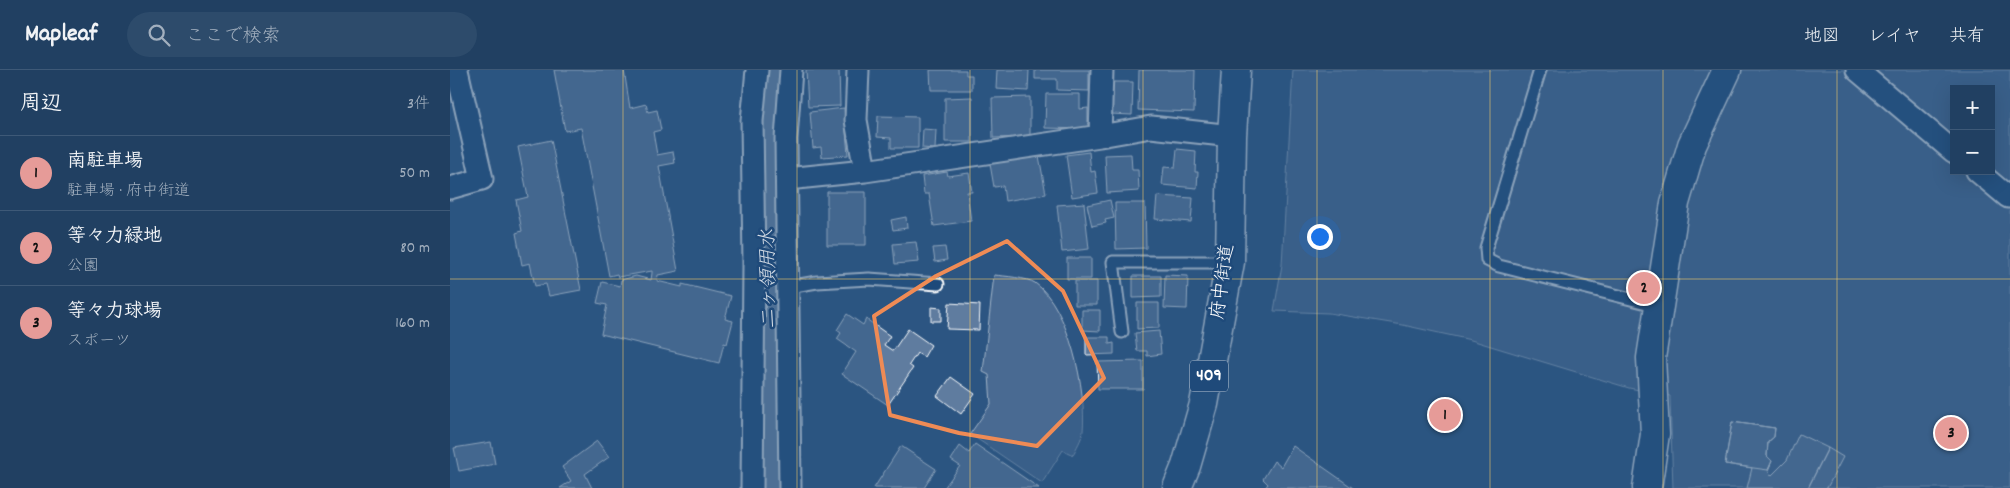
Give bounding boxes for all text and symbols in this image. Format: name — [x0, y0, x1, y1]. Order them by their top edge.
search box — [127, 12, 477, 57]
text: Mapleaf — [25, 18, 97, 52]
icon: search — [145, 21, 173, 49]
text: ここで検索 — [185, 24, 280, 51]
text: 地図 — [1804, 25, 1840, 50]
text: レイヤ — [1868, 25, 1921, 50]
text: 共有 — [1949, 25, 1985, 50]
map controls — [1950, 85, 1995, 175]
button: + — [1950, 85, 1995, 130]
text: 周辺 — [20, 90, 62, 120]
text: 3件 — [407, 93, 430, 116]
button: − — [1950, 130, 1995, 175]
text: 南駐車場 — [67, 149, 143, 176]
text: 1 — [34, 162, 38, 185]
text: 50 m — [399, 162, 430, 185]
text: 駐車場 · 府中街道 — [67, 180, 190, 203]
text: 等々力緑地 — [67, 224, 162, 251]
your location — [1307, 224, 1333, 250]
water label: 二ヶ領用水 — [755, 229, 785, 329]
text: 2 — [33, 237, 40, 260]
text: 80 m — [400, 237, 430, 260]
street label: 府中街道 — [1205, 242, 1243, 322]
text: 公園 — [67, 255, 99, 278]
pin: 2 — [1628, 269, 1660, 307]
text: 等々力球場 — [67, 299, 162, 326]
text: 3 — [32, 312, 40, 335]
text: 160 m — [395, 312, 430, 335]
text: スポーツ — [67, 330, 131, 353]
road number: 409 — [1190, 360, 1228, 392]
pin: 1 — [1429, 396, 1461, 434]
pin: 3 — [1935, 414, 1967, 452]

